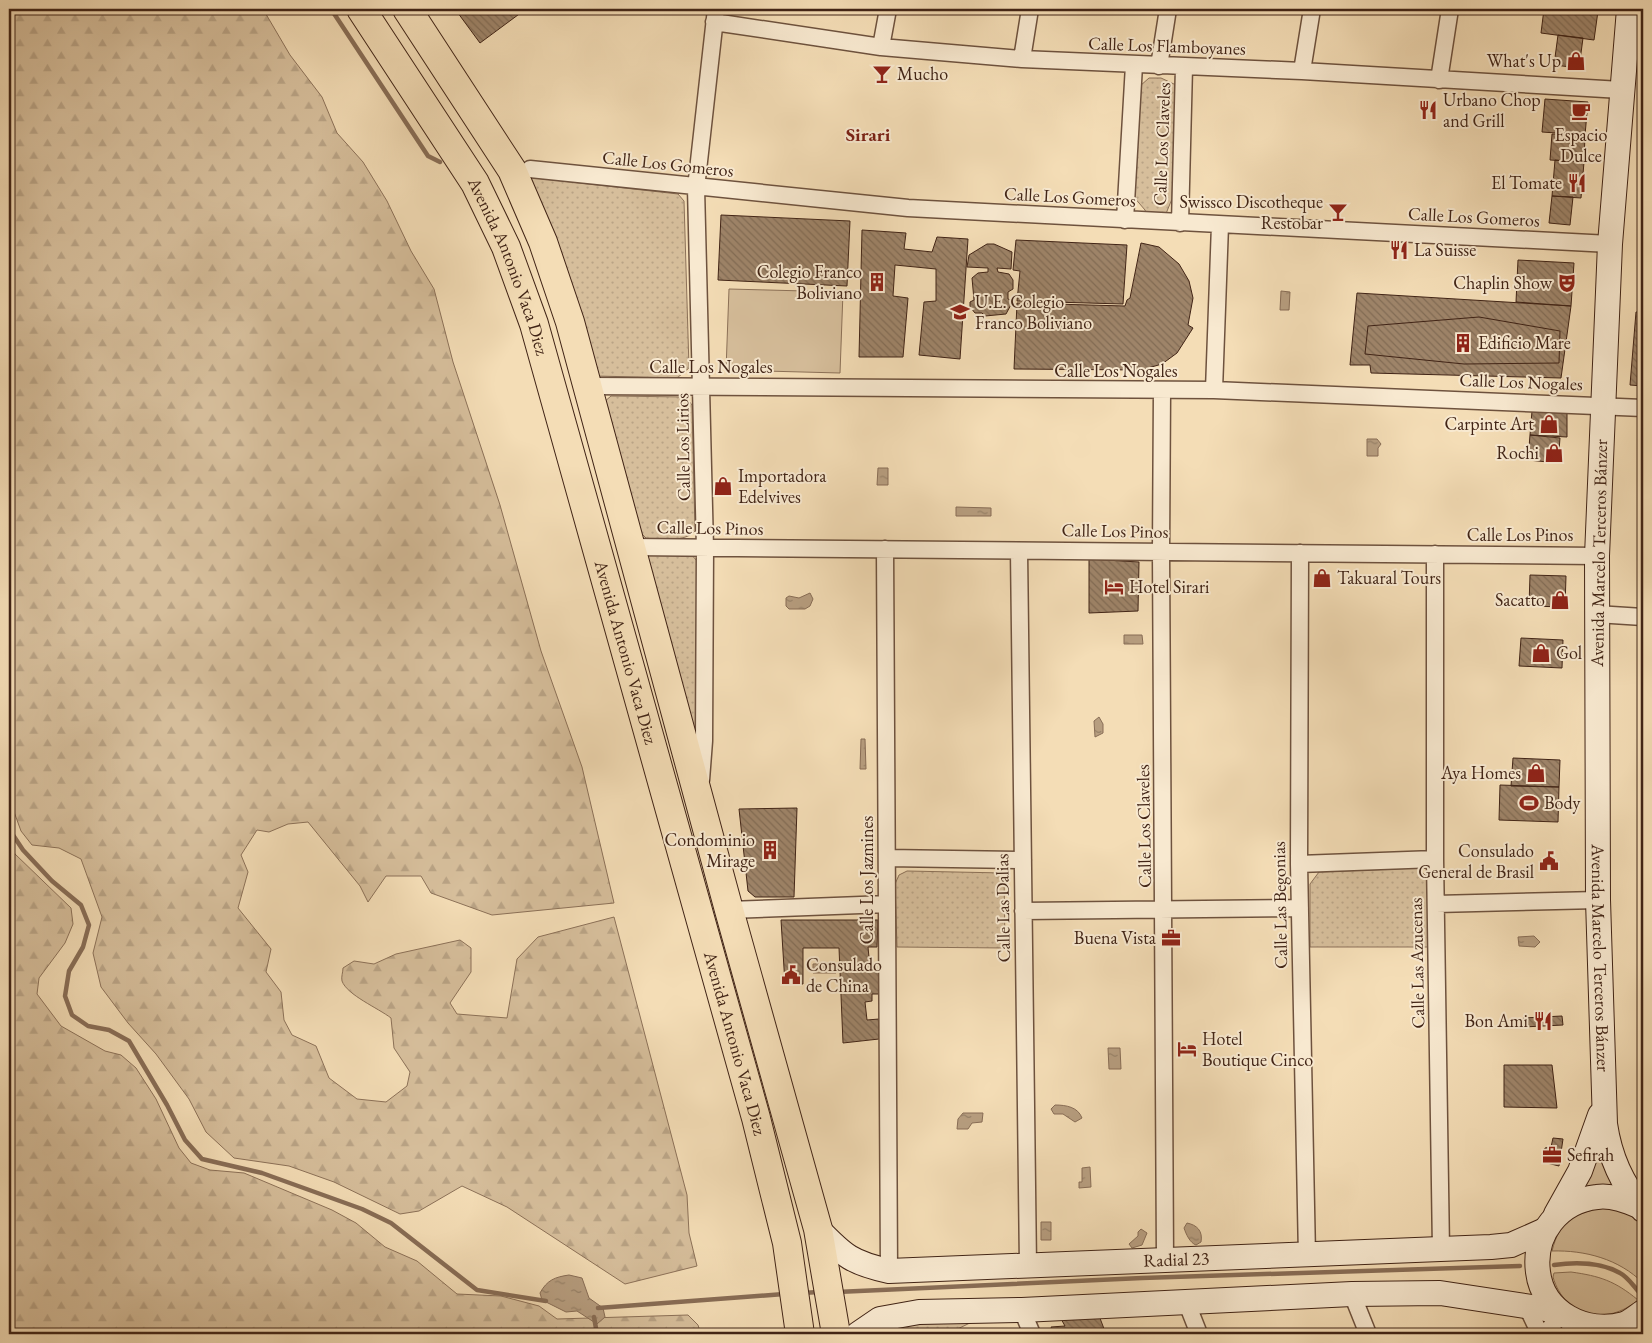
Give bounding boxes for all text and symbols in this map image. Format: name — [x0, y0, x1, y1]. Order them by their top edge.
street label: Calle Los Flamboyanes — [1088, 31, 1246, 60]
place label: What's Up — [1487, 49, 1561, 72]
shop icon: What's Up — [1565, 50, 1587, 72]
place label: Mucho — [897, 62, 948, 85]
bar icon: Mucho — [871, 63, 893, 85]
street label: Calle Los Claveles — [1148, 82, 1175, 206]
place label: Urbano Chop and Grill — [1443, 88, 1541, 132]
restaurant icon: Urbano Chop and Grill — [1417, 99, 1439, 121]
cafe icon: Espacio Dulce — [1570, 100, 1592, 122]
district label: Sirari — [846, 122, 891, 147]
place label: Espacio Dulce — [1555, 123, 1607, 167]
street label: Calle Los Gomeros — [601, 145, 735, 182]
place label: El Tomate — [1491, 171, 1562, 194]
street label: Avenida Antonio Vaca Diez — [463, 172, 554, 358]
restaurant icon: El Tomate — [1566, 172, 1588, 194]
street label: Calle Los Gomeros — [1004, 182, 1137, 211]
place label: Swissco Discotheque Restobar — [1179, 190, 1323, 234]
bar icon: Swissco Discotheque Restobar — [1327, 201, 1349, 223]
street label: Calle Los Gomeros — [1408, 202, 1541, 231]
place label: La Suisse — [1414, 238, 1476, 261]
restaurant icon: La Suisse — [1388, 239, 1410, 261]
place label: Colegio Franco Boliviano — [757, 260, 862, 304]
building icon: Colegio Franco Boliviano — [866, 271, 888, 293]
place label: Chaplin Show — [1453, 271, 1553, 294]
theatre icon: Chaplin Show — [1556, 272, 1578, 294]
place label: U.E. Colegio Franco Boliviano — [975, 290, 1092, 334]
school or university icon: U.E. Colegio Franco Boliviano — [949, 301, 971, 323]
place label: Edificio Mare — [1478, 331, 1571, 354]
building icon: Edificio Mare — [1452, 332, 1474, 354]
street label: Calle Los Nogales — [649, 355, 773, 378]
street label: Calle Los Nogales — [1054, 359, 1178, 382]
street label: Calle Los Nogales — [1459, 368, 1583, 395]
street label: Calle Los Lirios — [670, 393, 695, 501]
place label: Carpinte Art — [1444, 412, 1534, 435]
shop icon: Carpinte Art — [1538, 413, 1560, 435]
street label: Avenida Marcelo Terceros Bánzer — [1585, 439, 1612, 668]
place label: Rochi — [1496, 441, 1540, 464]
shop icon: Rochi — [1543, 442, 1565, 464]
place label: Importadora Edelvives — [738, 464, 827, 508]
shop icon: Importadora Edelvives — [712, 475, 734, 497]
street label: Calle Los Pinos — [656, 515, 764, 540]
street label: Calle Los Pinos — [1061, 518, 1169, 543]
street label: Calle Los Pinos — [1467, 523, 1573, 546]
street label: Avenida Antonio Vaca Diez — [589, 557, 663, 747]
place label: Takuaral Tours — [1337, 566, 1441, 589]
shop icon: Takuaral Tours — [1311, 567, 1333, 589]
place label: Hotel Sirari — [1129, 575, 1210, 598]
hotel icon: Hotel Sirari — [1103, 576, 1125, 598]
place label: Sacatto — [1495, 588, 1545, 611]
shop icon: Sacatto — [1549, 589, 1571, 611]
place label: Gol — [1556, 641, 1582, 664]
shop icon: Gol — [1530, 642, 1552, 664]
place label: Aya Homes — [1440, 761, 1521, 784]
shop icon: Aya Homes — [1525, 762, 1547, 784]
street label: Calle Los Claveles — [1131, 764, 1156, 888]
place label: Body — [1544, 791, 1581, 814]
sports icon: Body — [1518, 792, 1540, 814]
street label: Calle Los Jazmines — [855, 816, 878, 944]
place label: Condominio Mirage — [665, 828, 755, 872]
building icon: Condominio Mirage — [759, 839, 781, 861]
place label: Consulado General de Brasil — [1418, 839, 1534, 883]
street label: Calle Las Begonias — [1267, 841, 1292, 969]
street label: Avenida Marcelo Terceros Bánzer — [1587, 843, 1615, 1072]
public building icon: Consulado General de Brasil — [1538, 850, 1560, 872]
street label: Calle Las Dalias — [990, 853, 1015, 963]
street label: Calle Las Azucenas — [1404, 897, 1429, 1029]
place label: Buena Vista — [1074, 926, 1157, 949]
office icon: Buena Vista — [1160, 927, 1182, 949]
street label: Avenida Antonio Vaca Diez — [699, 948, 772, 1138]
place label: Consulado de China — [806, 953, 882, 997]
public building icon: Consulado de China — [780, 964, 802, 986]
place label: Bon Ami — [1465, 1009, 1529, 1032]
restaurant icon: Bon Ami — [1532, 1010, 1554, 1032]
place label: Hotel Boutique Cinco — [1202, 1027, 1313, 1071]
hotel icon: Hotel Boutique Cinco — [1176, 1038, 1198, 1060]
place label: Sefirah — [1567, 1143, 1614, 1166]
office icon: Sefirah — [1541, 1144, 1563, 1166]
street label: Radial 23 — [1143, 1246, 1210, 1272]

